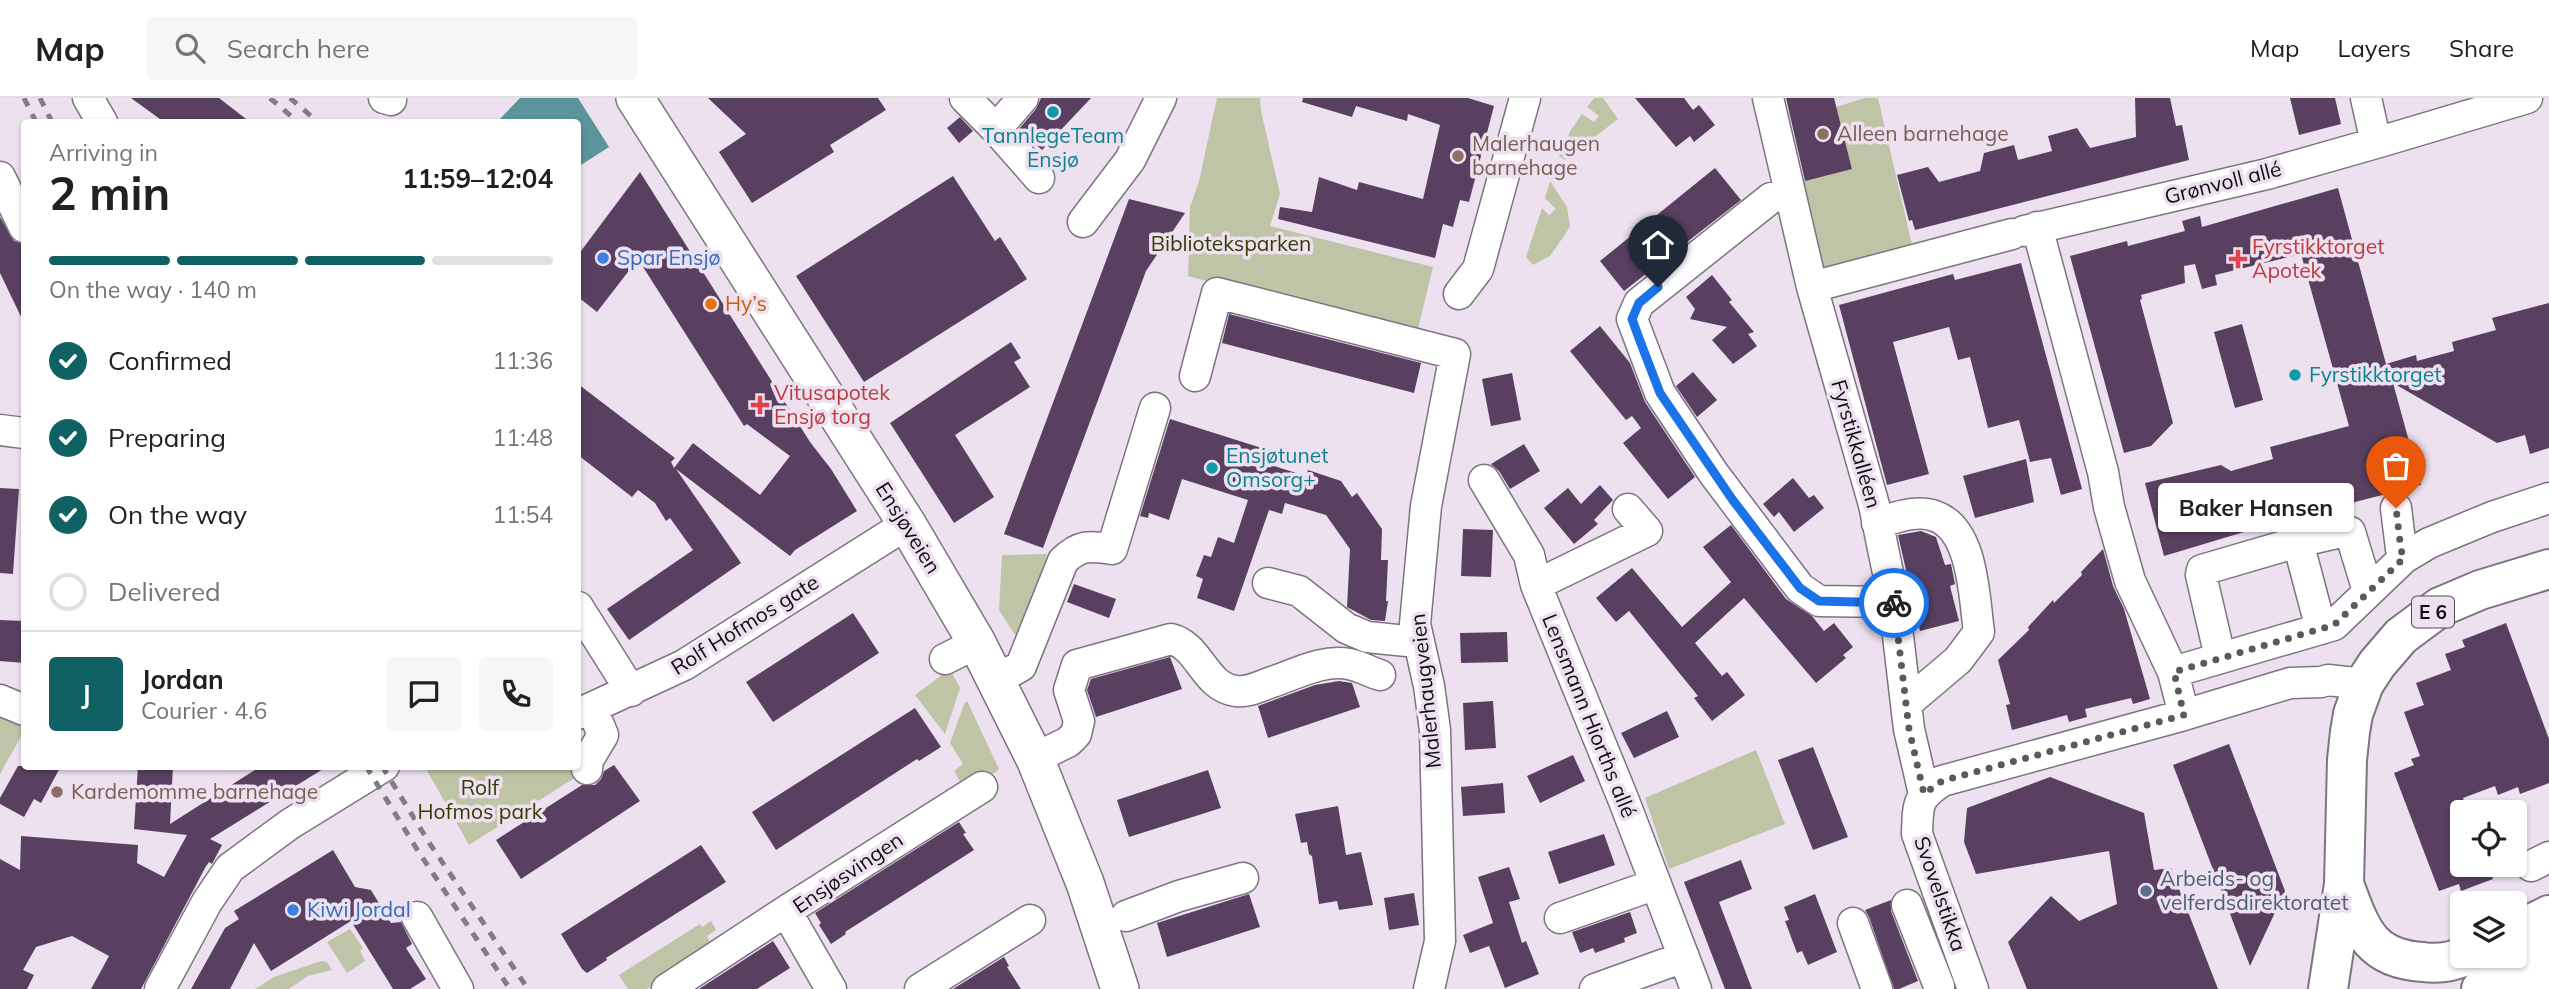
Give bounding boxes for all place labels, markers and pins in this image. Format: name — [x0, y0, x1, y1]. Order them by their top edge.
marker: TannlegeTeam Ensjø — [1045, 104, 1061, 120]
place label: Alleen barnehage — [1837, 120, 2009, 146]
place label: TannlegeTeam Ensjø — [982, 122, 1124, 172]
marker: Alleen barnehage — [1815, 126, 1831, 142]
place label: Malerhaugen barnehage — [1472, 130, 1600, 180]
marker: Malerhaugen barnehage — [1450, 148, 1466, 164]
pin — [1628, 215, 1688, 287]
place label: Fyrstikktorget Apotek — [2252, 233, 2385, 283]
place label: Spar Ensjø — [617, 244, 720, 270]
marker: Spar Ensjø — [595, 250, 611, 266]
marker: Fyrstikktorget Apotek — [2230, 251, 2246, 267]
place label: Hy’s — [725, 290, 767, 316]
marker: Hy’s — [703, 296, 719, 312]
place label: Fyrstikktorget — [2309, 361, 2442, 387]
marker: Fyrstikktorget — [2287, 367, 2303, 383]
place label: Vitusapotek Ensjø torg — [774, 379, 890, 429]
marker: Vitusapotek Ensjø torg — [752, 397, 768, 413]
pin — [2366, 436, 2426, 508]
place label: Ensjøtunet Omsorg+ — [1226, 442, 1329, 492]
marker: Ensjøtunet Omsorg+ — [1204, 460, 1220, 476]
callout: Baker Hansen — [2158, 484, 2354, 532]
place label: Kardemomme barnehage — [71, 778, 318, 804]
marker: Kardemomme barnehage — [49, 784, 65, 800]
place label: Arbeids- og velferdsdirektoratet — [2160, 865, 2349, 915]
marker: Arbeids- og velferdsdirektoratet — [2138, 883, 2154, 899]
place label: Kiwi Jordal — [307, 896, 411, 922]
marker: Kiwi Jordal — [285, 902, 301, 918]

